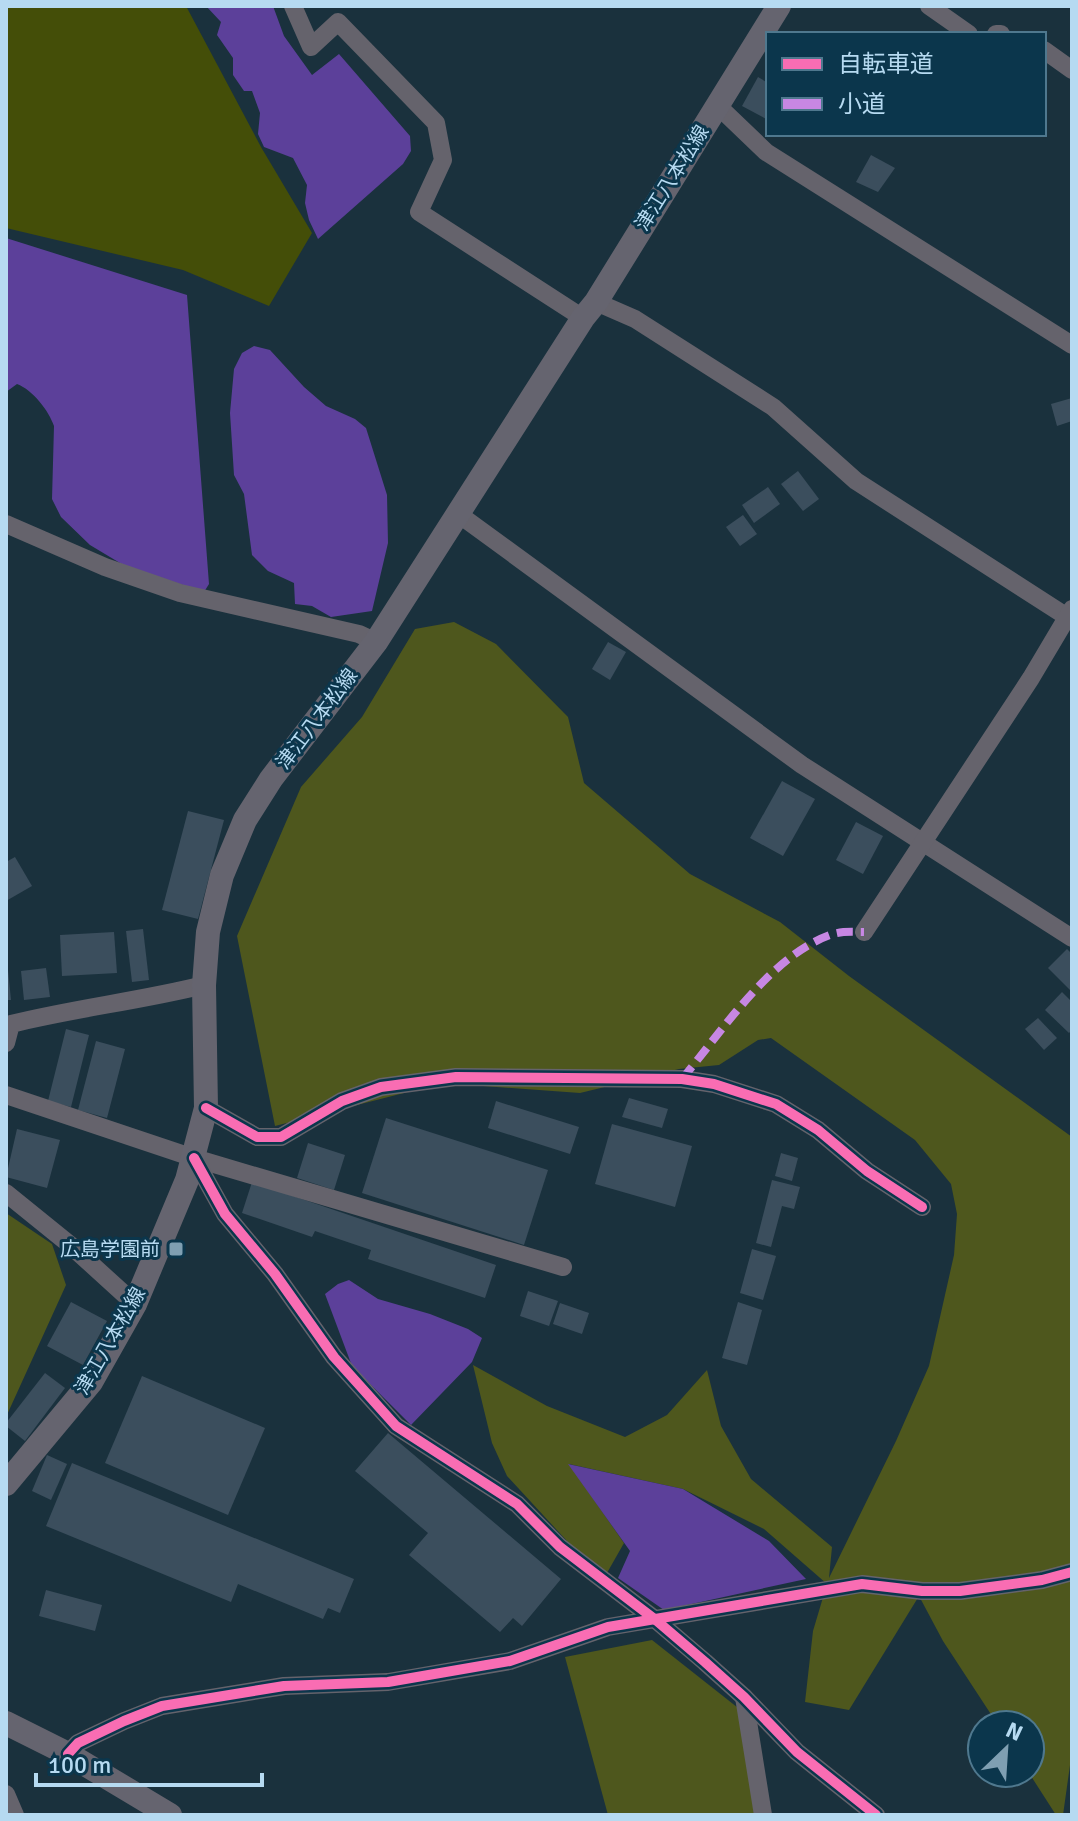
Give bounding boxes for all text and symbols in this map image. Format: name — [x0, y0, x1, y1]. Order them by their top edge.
legend — [766, 32, 1046, 136]
text: 自転車道 — [838, 49, 934, 79]
text: 小道 — [838, 89, 886, 119]
street label: 津江八本松線 — [630, 120, 714, 236]
street label: 津江八本松線 — [271, 664, 363, 774]
place label: 広島学園前 — [60, 1237, 160, 1262]
marker: 広島学園前 — [167, 1240, 185, 1258]
street label: 津江八本松線 — [69, 1283, 151, 1399]
north arrow — [966, 1709, 1046, 1789]
text: N — [1002, 1716, 1027, 1747]
scale bar — [36, 1737, 262, 1787]
text: 100 m — [48, 1750, 111, 1780]

